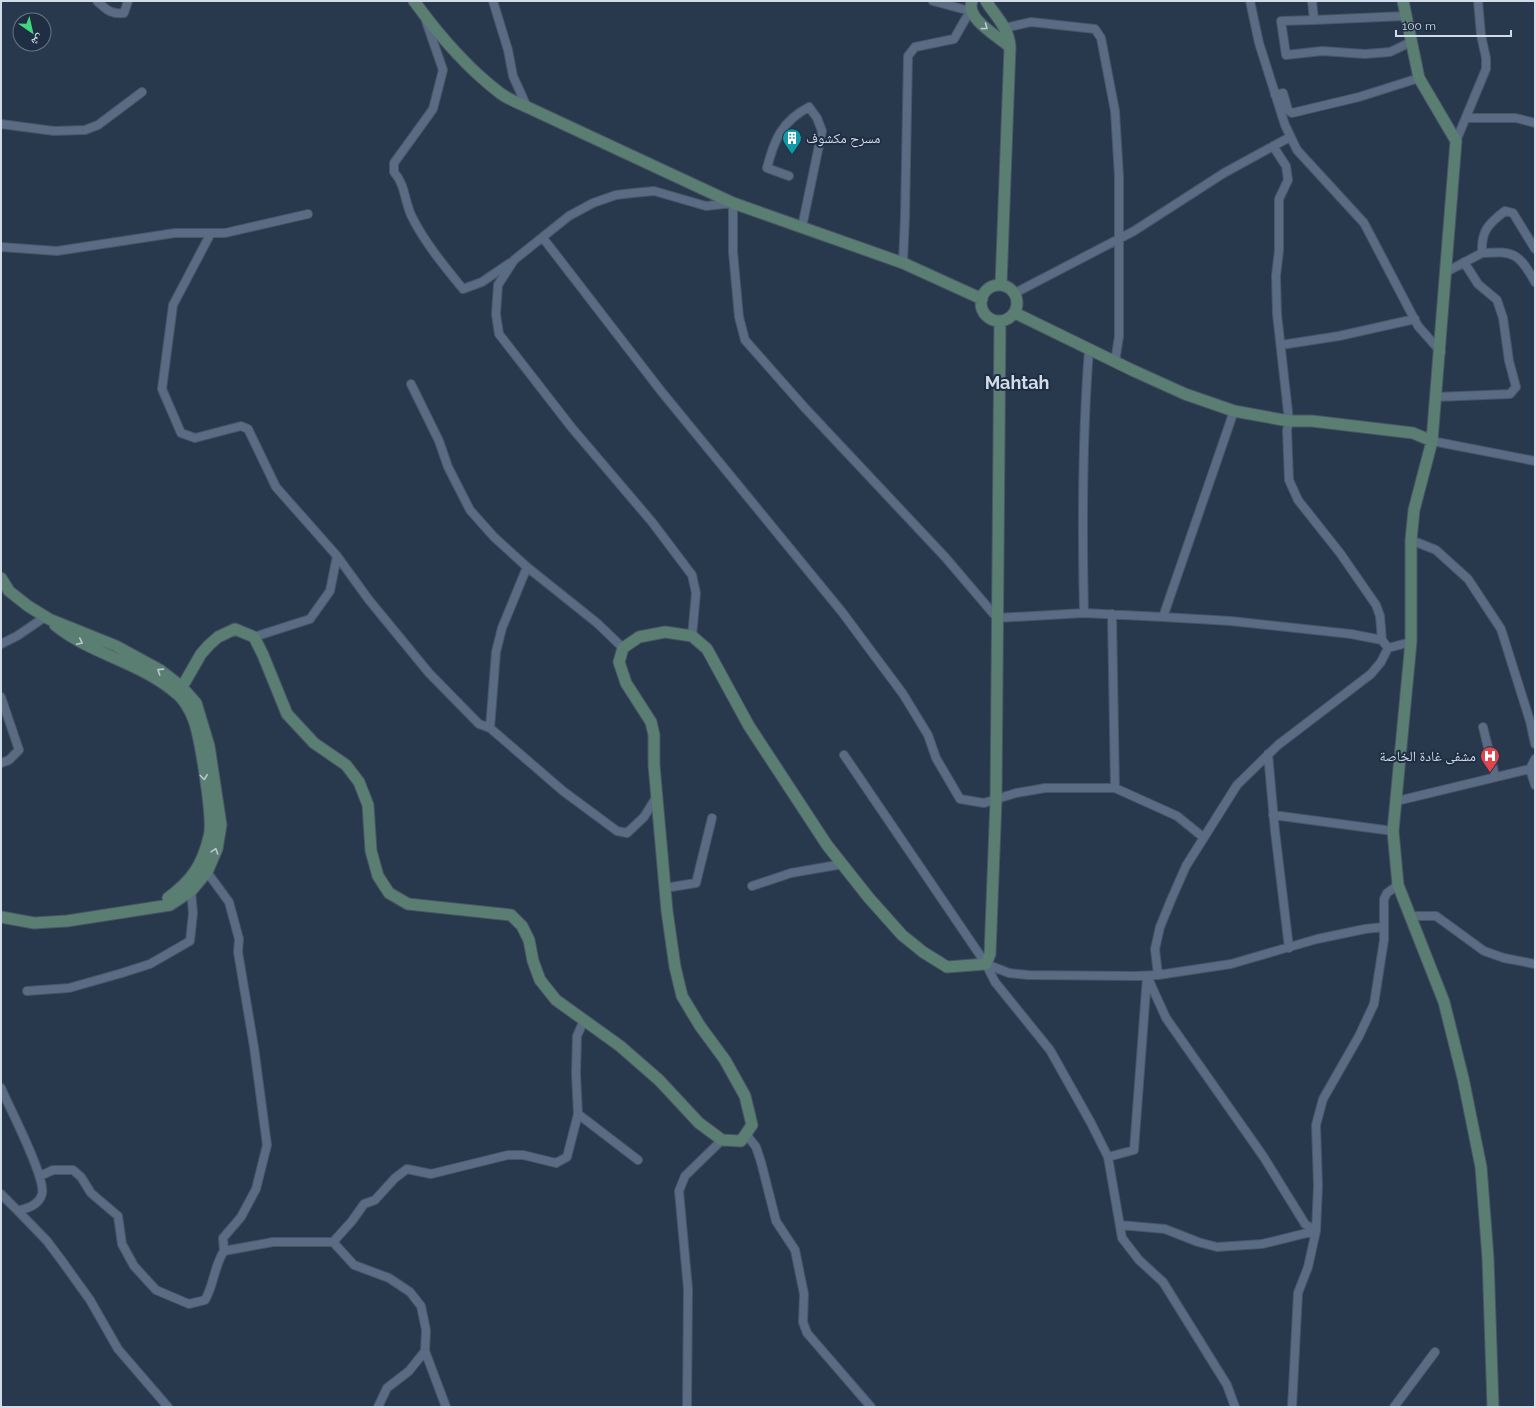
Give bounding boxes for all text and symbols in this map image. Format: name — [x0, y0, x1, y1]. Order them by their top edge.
north arrow — [12, 12, 52, 52]
scale bar — [1396, 12, 1511, 38]
text: 100 m — [1402, 19, 1436, 33]
one-way arrow — [981, 22, 988, 30]
text: ش — [28, 30, 46, 49]
building icon: مسرح مكشوف — [781, 127, 803, 155]
place label: مسرح مكشوف — [806, 130, 880, 148]
district label: Mahtah — [985, 372, 1049, 393]
one-way arrow — [76, 637, 83, 645]
one-way arrow — [157, 668, 164, 676]
hospital icon: مشفى غادة الخاصة — [1479, 745, 1501, 773]
place label: مشفى غادة الخاصة — [1380, 748, 1476, 765]
one-way arrow — [200, 774, 209, 780]
one-way arrow — [211, 848, 219, 855]

